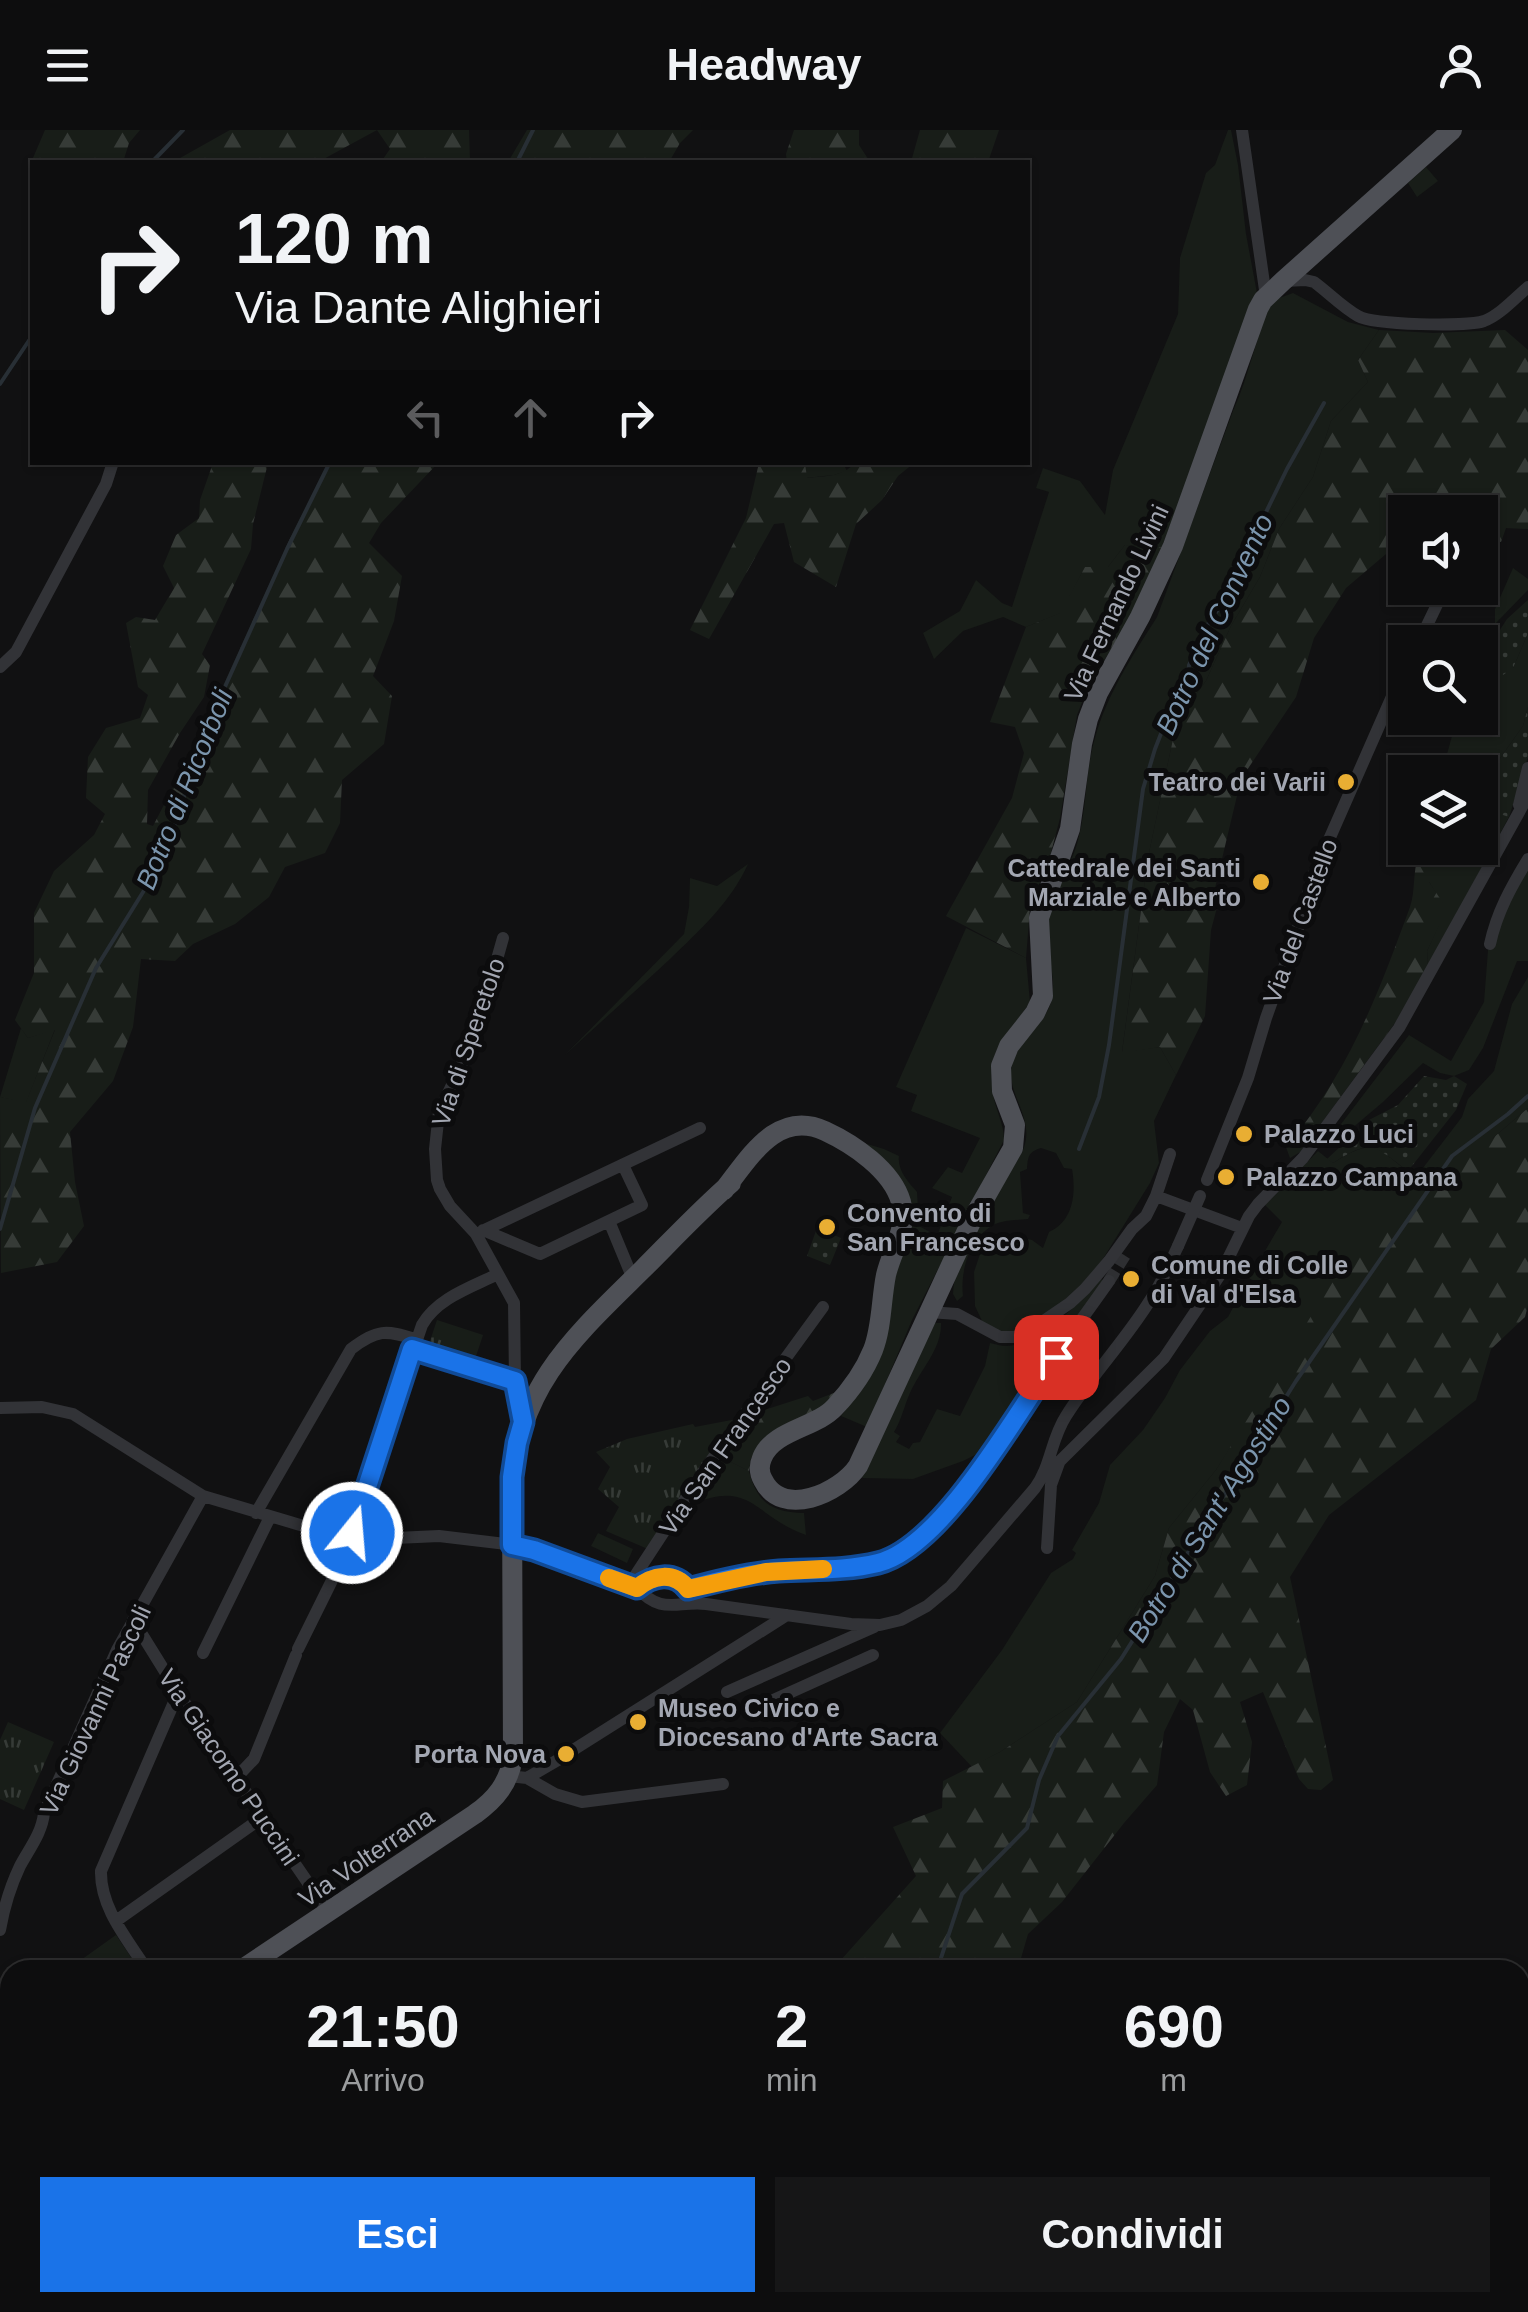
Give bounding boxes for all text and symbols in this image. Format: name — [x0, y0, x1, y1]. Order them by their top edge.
icon: menu — [40, 38, 95, 93]
icon: person — [1433, 38, 1488, 93]
text: Headway — [666, 39, 862, 90]
icon: right — [70, 200, 200, 330]
text: 120 m — [235, 200, 433, 278]
text: Via Dante Alighieri — [235, 282, 602, 333]
icon: left — [398, 390, 453, 445]
icon: ahead — [503, 390, 558, 445]
icon: right — [608, 390, 663, 445]
map controls — [1388, 495, 1498, 865]
button: sound — [1388, 495, 1498, 605]
street label: Via Fernando Livini — [1058, 500, 1174, 706]
water label: Botro del Convento — [1150, 509, 1279, 739]
button: search — [1388, 625, 1498, 735]
water label: Botro di Ricorboli — [130, 684, 239, 894]
button: layers — [1388, 755, 1498, 865]
place label: Teatro dei Varii — [1149, 768, 1326, 796]
marker: Teatro dei Varii — [1335, 771, 1357, 793]
street label: Via del Castello — [1257, 835, 1343, 1007]
place label: Cattedrale dei Santi Marziale e Alberto — [1008, 854, 1241, 911]
marker: Cattedrale dei Santi Marziale e Alberto — [1250, 871, 1272, 893]
street label: Via di Speretolo — [426, 954, 510, 1130]
place label: Palazzo Luci — [1264, 1120, 1414, 1148]
marker: Palazzo Luci — [1233, 1123, 1255, 1145]
place label: Palazzo Campana — [1246, 1163, 1458, 1191]
marker: Palazzo Campana — [1215, 1166, 1237, 1188]
place label: Convento di San Francesco — [847, 1199, 1025, 1256]
marker: Convento di San Francesco — [816, 1216, 838, 1238]
place label: Comune di Colle di Val d'Elsa — [1151, 1251, 1348, 1308]
marker: Comune di Colle di Val d'Elsa — [1120, 1268, 1142, 1290]
pin — [1014, 1315, 1099, 1400]
icon: arrive — [1029, 1330, 1084, 1385]
street label: Via San Francesco — [653, 1352, 797, 1540]
water label: Botro di Sant' Agostino — [1121, 1391, 1298, 1647]
position arrow — [300, 1481, 404, 1585]
street label: Via Giovanni Pascoli — [34, 1600, 156, 1820]
street label: Via Giacomo Puccini — [153, 1664, 305, 1870]
place label: Museo Civico e Diocesano d'Arte Sacra — [658, 1694, 939, 1751]
marker: Museo Civico e Diocesano d'Arte Sacra — [627, 1711, 649, 1733]
place label: Porta Nova — [414, 1740, 547, 1768]
marker: Porta Nova — [555, 1743, 577, 1765]
street label: Via Volterrana — [293, 1802, 439, 1912]
text: 21:50 — [306, 1993, 460, 2060]
text: 2 — [775, 1993, 808, 2060]
text: 690 — [1124, 1993, 1224, 2060]
text: Arrivo — [341, 2062, 425, 2098]
text: min — [766, 2062, 817, 2098]
text: m — [1160, 2062, 1187, 2098]
button: Esci — [40, 2177, 755, 2292]
button: Condividi — [775, 2177, 1490, 2292]

